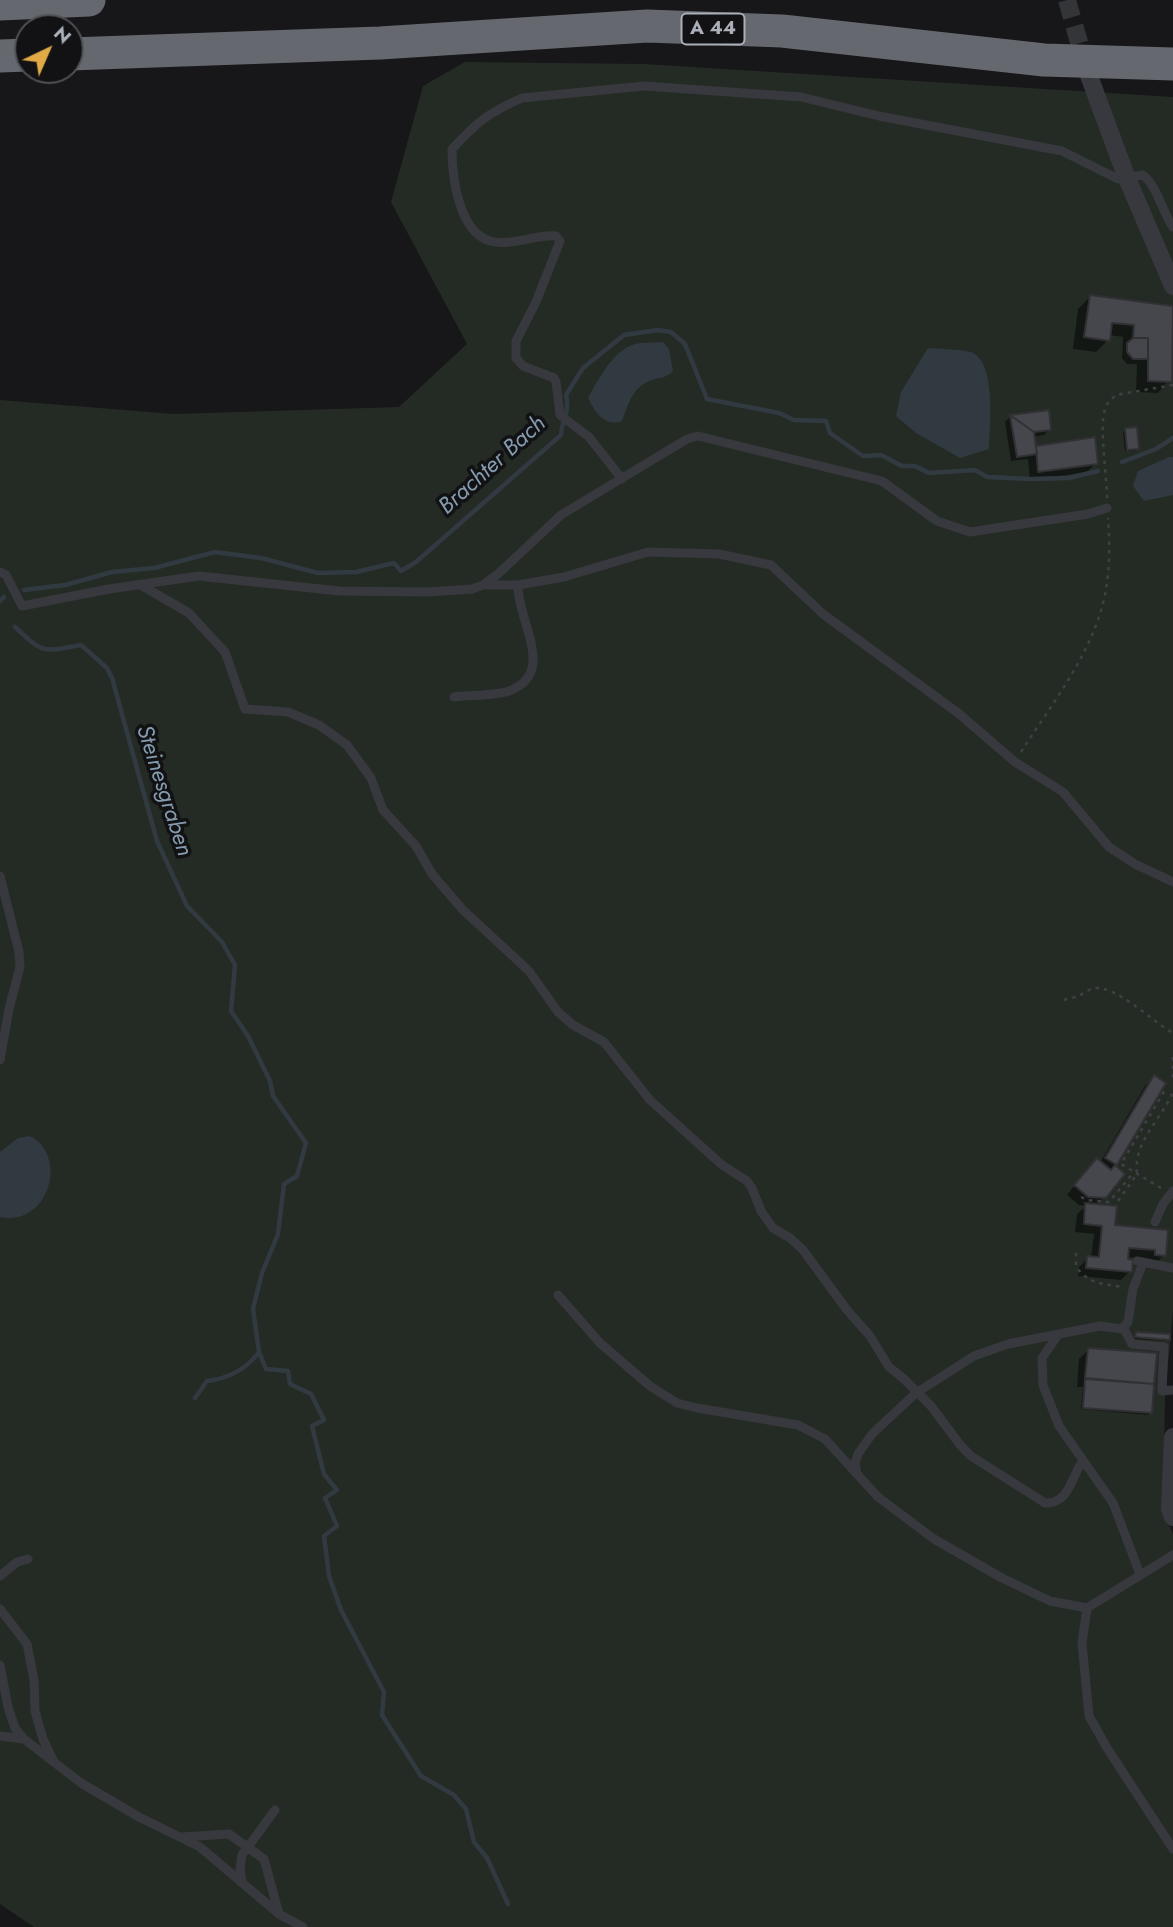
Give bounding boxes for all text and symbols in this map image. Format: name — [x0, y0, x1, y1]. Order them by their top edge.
north arrow — [14, 14, 84, 84]
road number: A 44 — [682, 14, 744, 44]
text: N — [48, 20, 77, 50]
water label: Brachter Bach — [434, 411, 552, 521]
water label: Steinesgraben — [129, 722, 197, 860]

